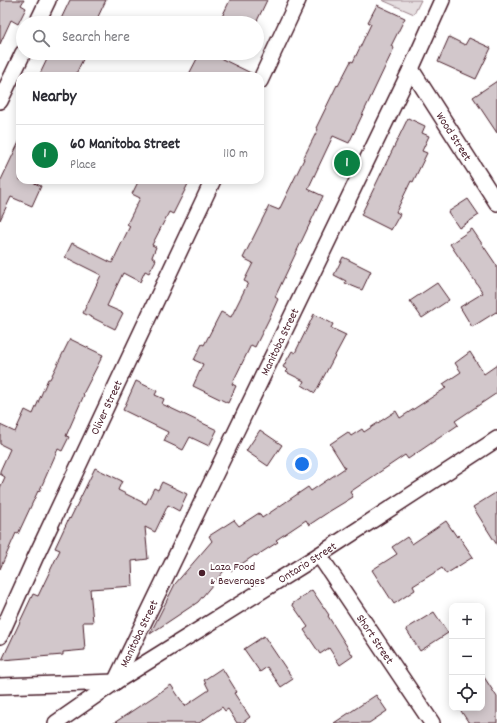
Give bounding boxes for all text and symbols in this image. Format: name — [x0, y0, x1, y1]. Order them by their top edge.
search box — [16, 16, 264, 60]
icon: search — [30, 27, 52, 49]
text: Search here — [62, 27, 130, 49]
text: Nearby — [32, 86, 76, 110]
street label: Wood Street — [431, 109, 475, 165]
text: 60 Manitoba Street — [70, 134, 180, 156]
text: 1 — [44, 145, 46, 164]
text: 110 m — [223, 145, 248, 164]
pin: 1 — [334, 148, 360, 178]
text: Place — [70, 156, 96, 175]
street label: Manitoba Street — [257, 305, 304, 379]
street label: Oliver Street — [87, 377, 128, 438]
your location — [292, 454, 312, 474]
street label: Ontario Street — [275, 538, 341, 589]
place label: Laza Food & Beverages — [210, 559, 265, 590]
marker: Laza Food & Beverages — [197, 568, 207, 578]
street label: Manitoba Street — [116, 597, 164, 671]
map controls — [449, 603, 485, 711]
button: + — [449, 603, 485, 639]
street label: Short Street — [351, 611, 397, 668]
button: − — [449, 639, 485, 675]
button: locate — [449, 675, 485, 711]

